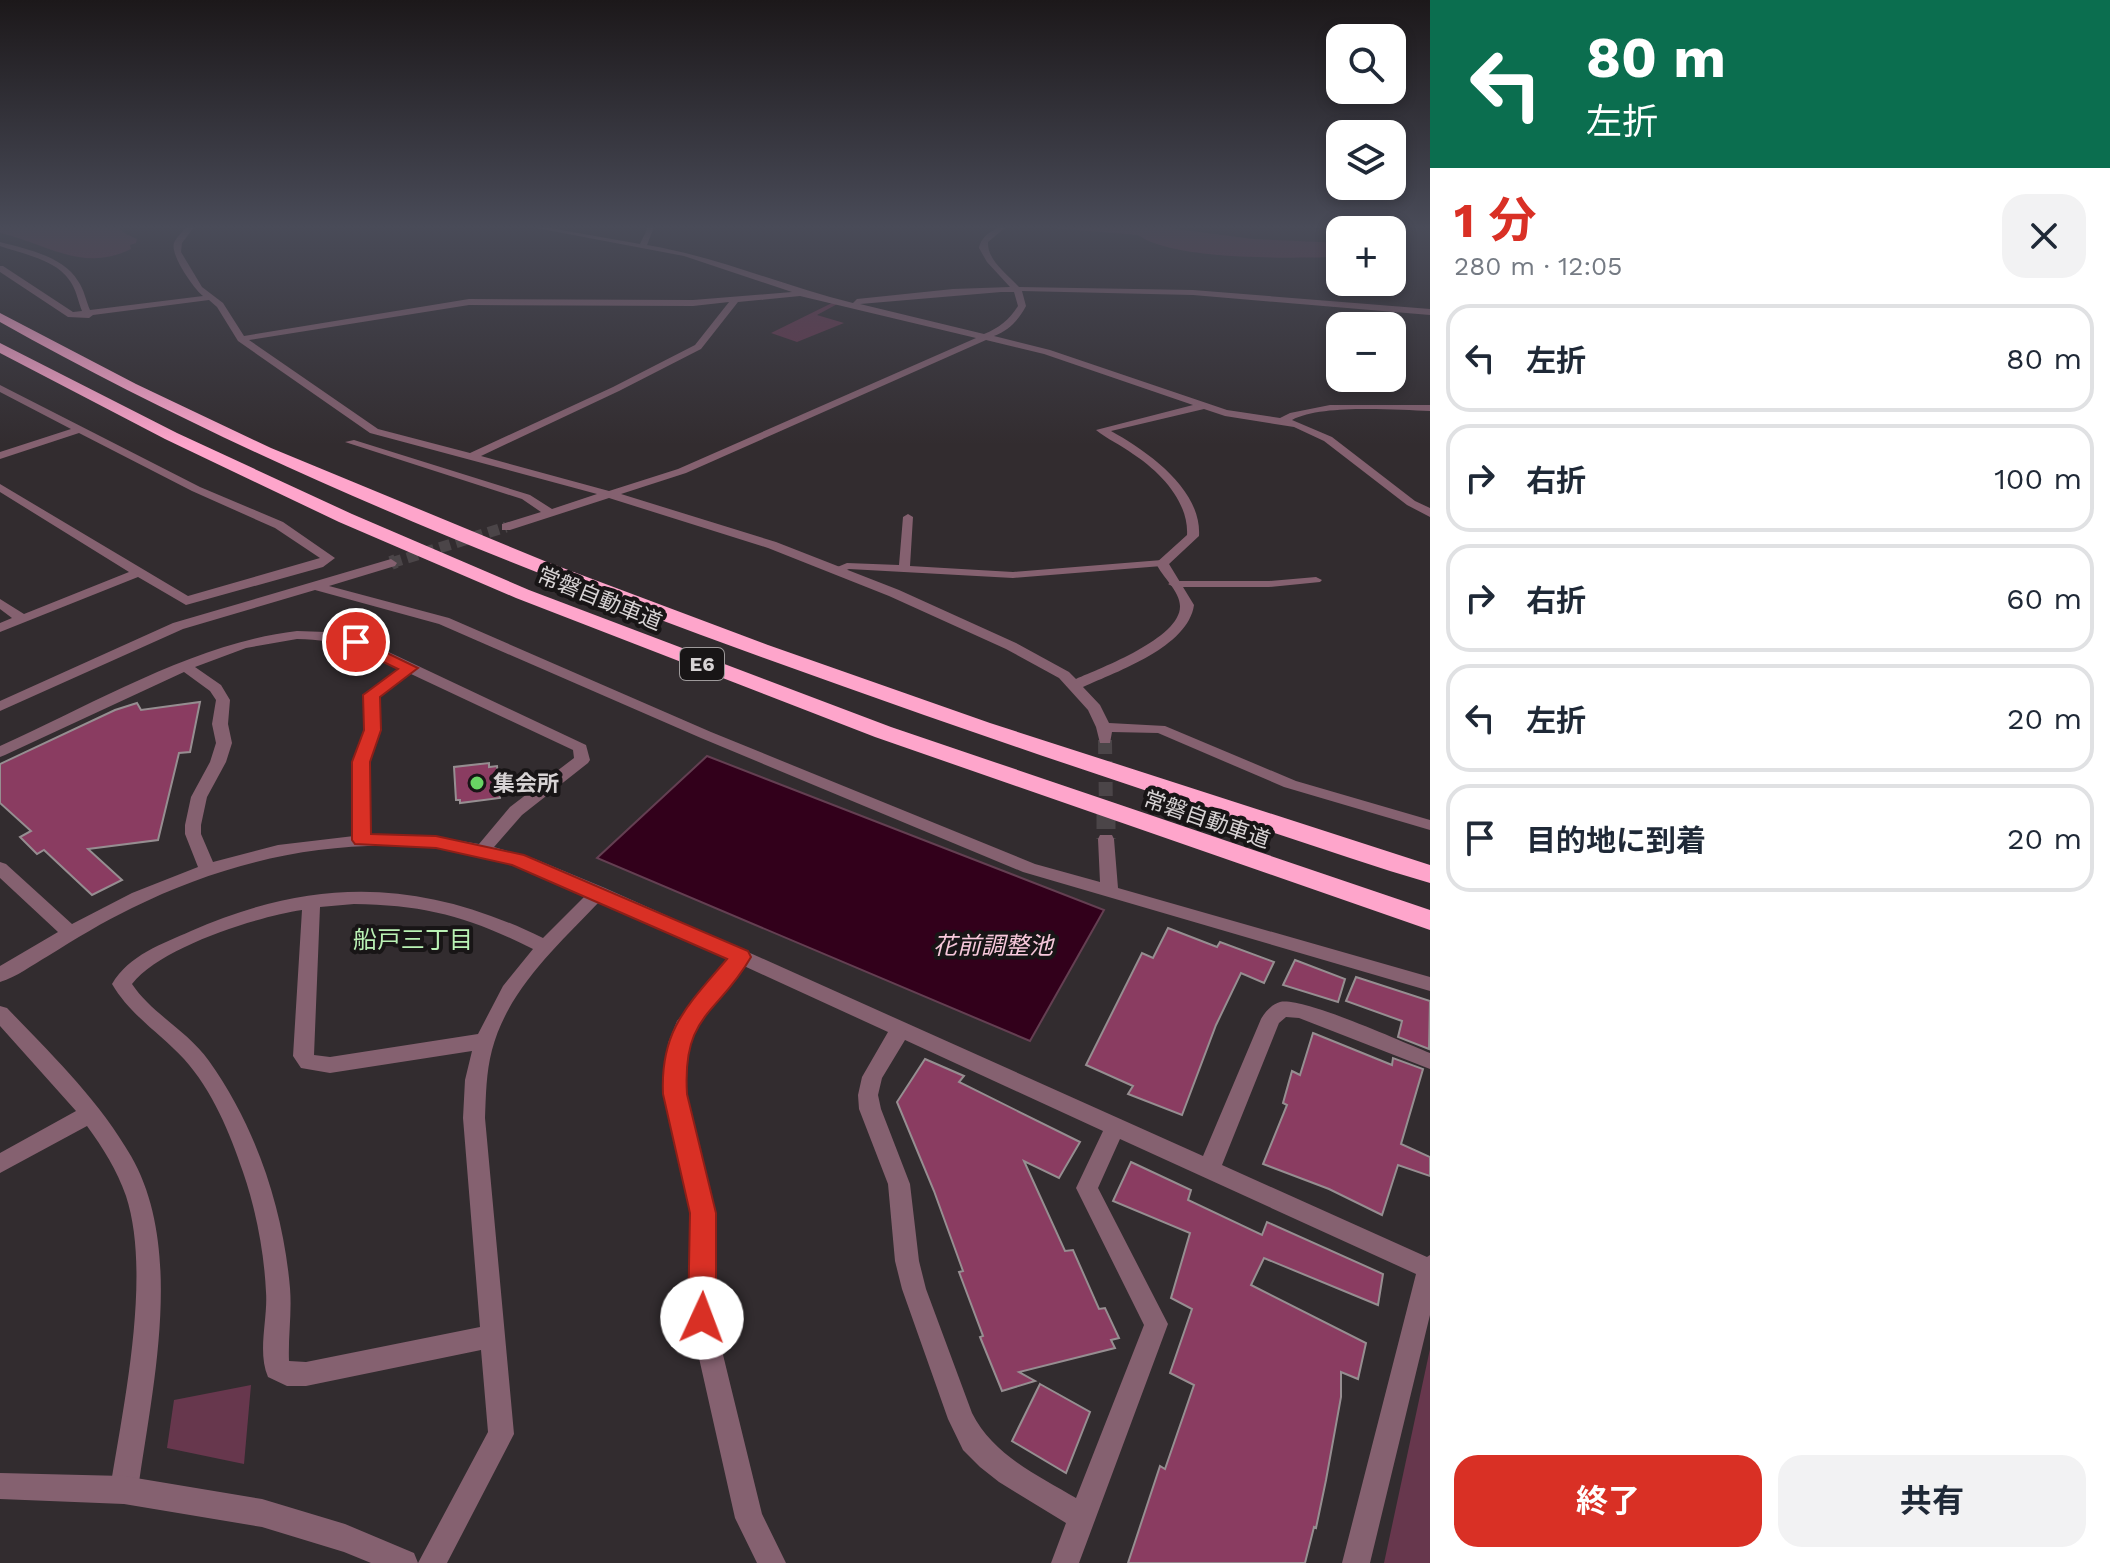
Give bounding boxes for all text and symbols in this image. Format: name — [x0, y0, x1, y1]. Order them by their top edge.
map controls — [1326, 24, 1406, 392]
button: search — [1326, 24, 1406, 104]
text: 80 m — [1586, 25, 1726, 91]
icon: left — [1454, 32, 1558, 136]
text: 左折 — [1586, 101, 1658, 143]
button: layers — [1326, 120, 1406, 200]
text: 1 分 — [1454, 192, 1536, 249]
button: close — [2002, 194, 2086, 278]
button: + — [1326, 216, 1406, 296]
text: 280 m · 12:05 — [1454, 251, 1622, 281]
button: − — [1326, 312, 1406, 392]
icon: left — [1458, 336, 1502, 380]
text: 80 m — [2006, 341, 2082, 376]
text: 左折 — [1526, 343, 1586, 378]
icon: right — [1458, 456, 1502, 500]
text: 100 m — [1994, 461, 2082, 496]
text: 右折 — [1526, 463, 1586, 498]
street label: 常磐自動車道 — [534, 562, 666, 635]
icon: right — [1458, 576, 1502, 620]
text: 60 m — [2006, 581, 2082, 616]
text: 右折 — [1526, 583, 1586, 618]
pin — [322, 608, 390, 676]
icon: arrive — [334, 620, 378, 664]
road number: E6 — [680, 648, 724, 680]
icon: left — [1458, 696, 1502, 740]
text: 20 m — [2007, 701, 2082, 736]
text: 左折 — [1526, 703, 1586, 738]
place label: 集会所 — [493, 771, 559, 796]
marker: 集会所 — [468, 774, 486, 792]
street label: 常磐自動車道 — [1140, 786, 1273, 853]
icon: arrive — [1458, 816, 1502, 860]
text: 20 m — [2007, 821, 2082, 856]
text: 目的地に到着 — [1526, 823, 1706, 858]
district label: 船戸三丁目 — [353, 926, 473, 954]
water label: 花前調整池 — [933, 932, 1055, 960]
position arrow — [660, 1276, 744, 1360]
button: 終了 — [1454, 1455, 1762, 1547]
button: 共有 — [1778, 1455, 2086, 1547]

